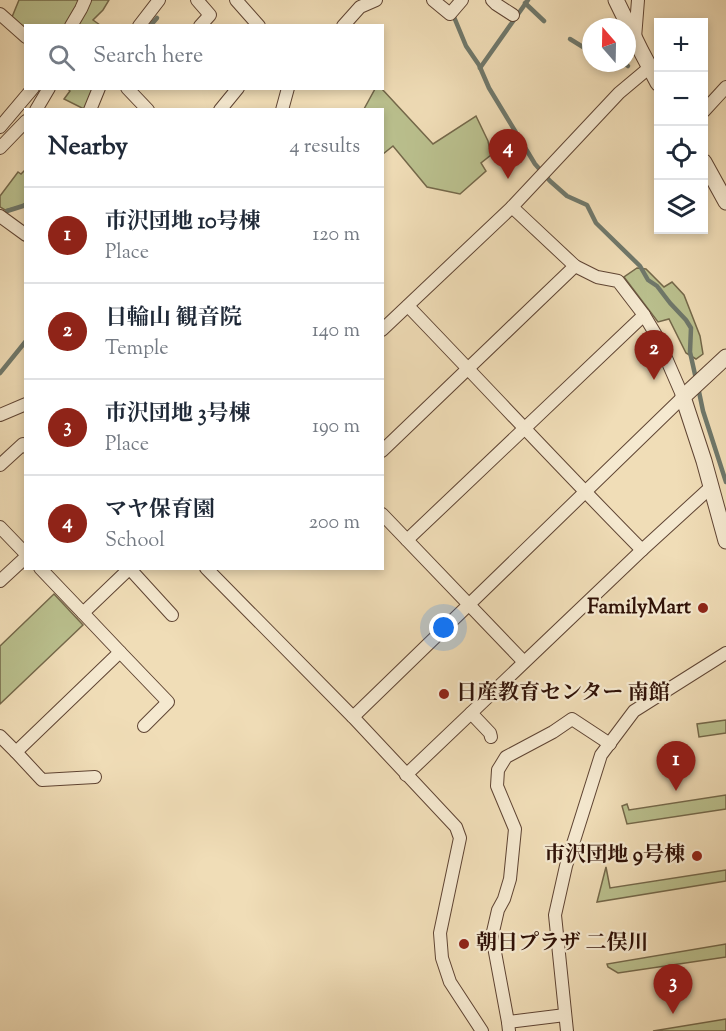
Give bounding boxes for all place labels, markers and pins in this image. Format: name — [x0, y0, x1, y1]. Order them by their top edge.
pin: 4 — [488, 130, 528, 179]
pin: 2 — [634, 330, 674, 380]
place label: FamilyMart — [587, 593, 692, 623]
marker: FamilyMart — [696, 601, 710, 615]
place label: 日産教育センター 南館 — [456, 679, 670, 709]
marker: 日産教育センター 南館 — [437, 687, 451, 701]
pin: 1 — [656, 742, 696, 791]
place label: 市沢団地 9号棟 — [544, 841, 685, 871]
marker: 市沢団地 9号棟 — [690, 849, 704, 863]
place label: 朝日プラザ 二俣川 — [476, 929, 648, 959]
marker: 朝日プラザ 二俣川 — [457, 937, 471, 951]
pin: 3 — [654, 964, 692, 1014]

